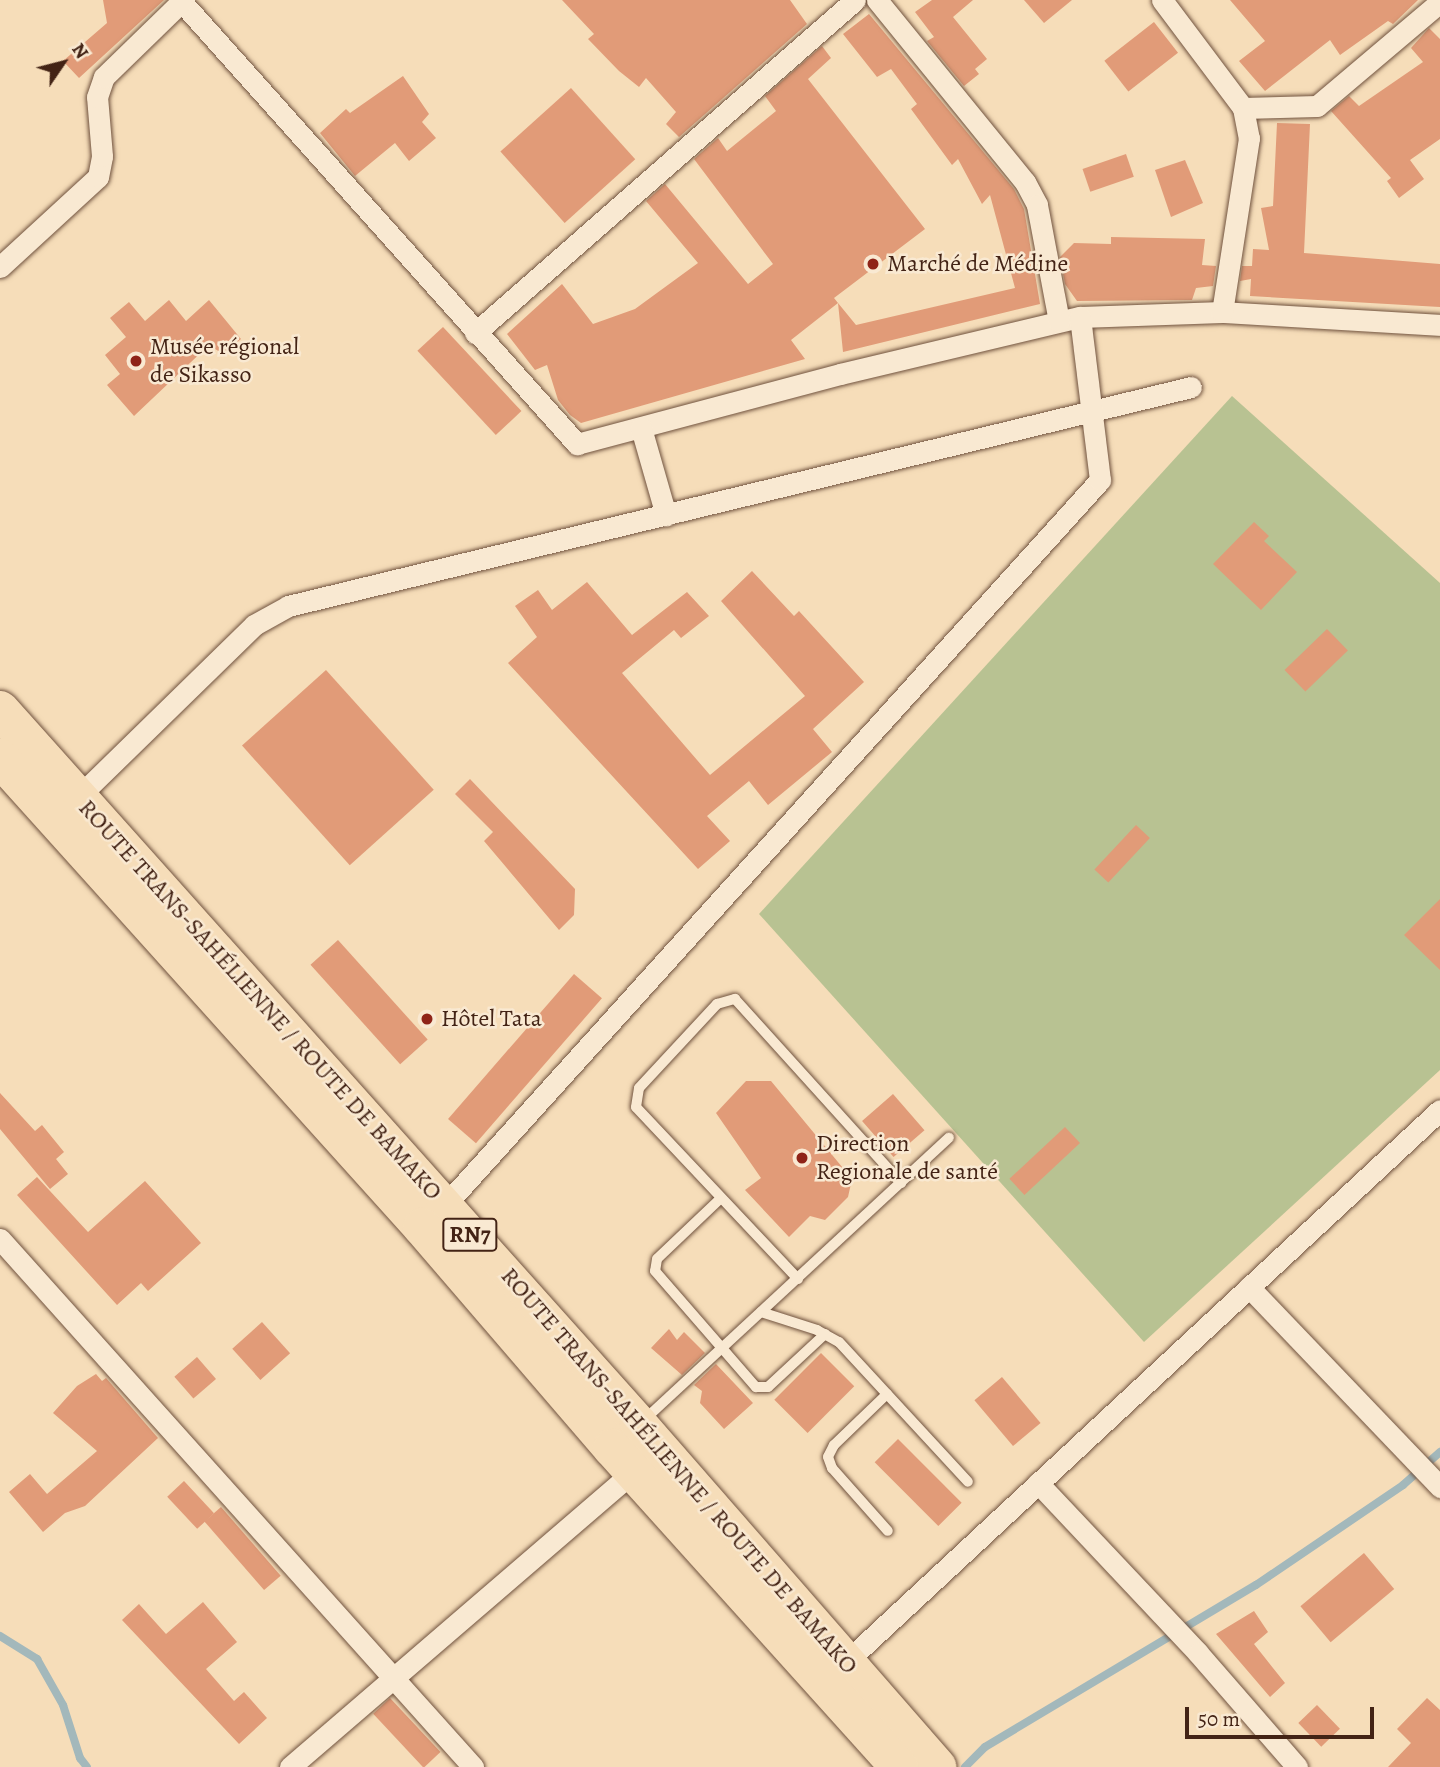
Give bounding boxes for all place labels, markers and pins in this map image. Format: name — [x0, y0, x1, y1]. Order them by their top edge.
place label: Marché de Médine — [887, 250, 1068, 278]
marker: Marché de Médine — [865, 256, 881, 272]
place label: Musée régional de Sikasso — [150, 333, 299, 389]
marker: Musée régional de Sikasso — [128, 353, 144, 369]
place label: Hôtel Tata — [441, 1005, 542, 1033]
marker: Hôtel Tata — [419, 1011, 435, 1027]
place label: Direction Regionale de santé — [816, 1130, 998, 1186]
marker: Direction Regionale de santé — [794, 1150, 810, 1166]

